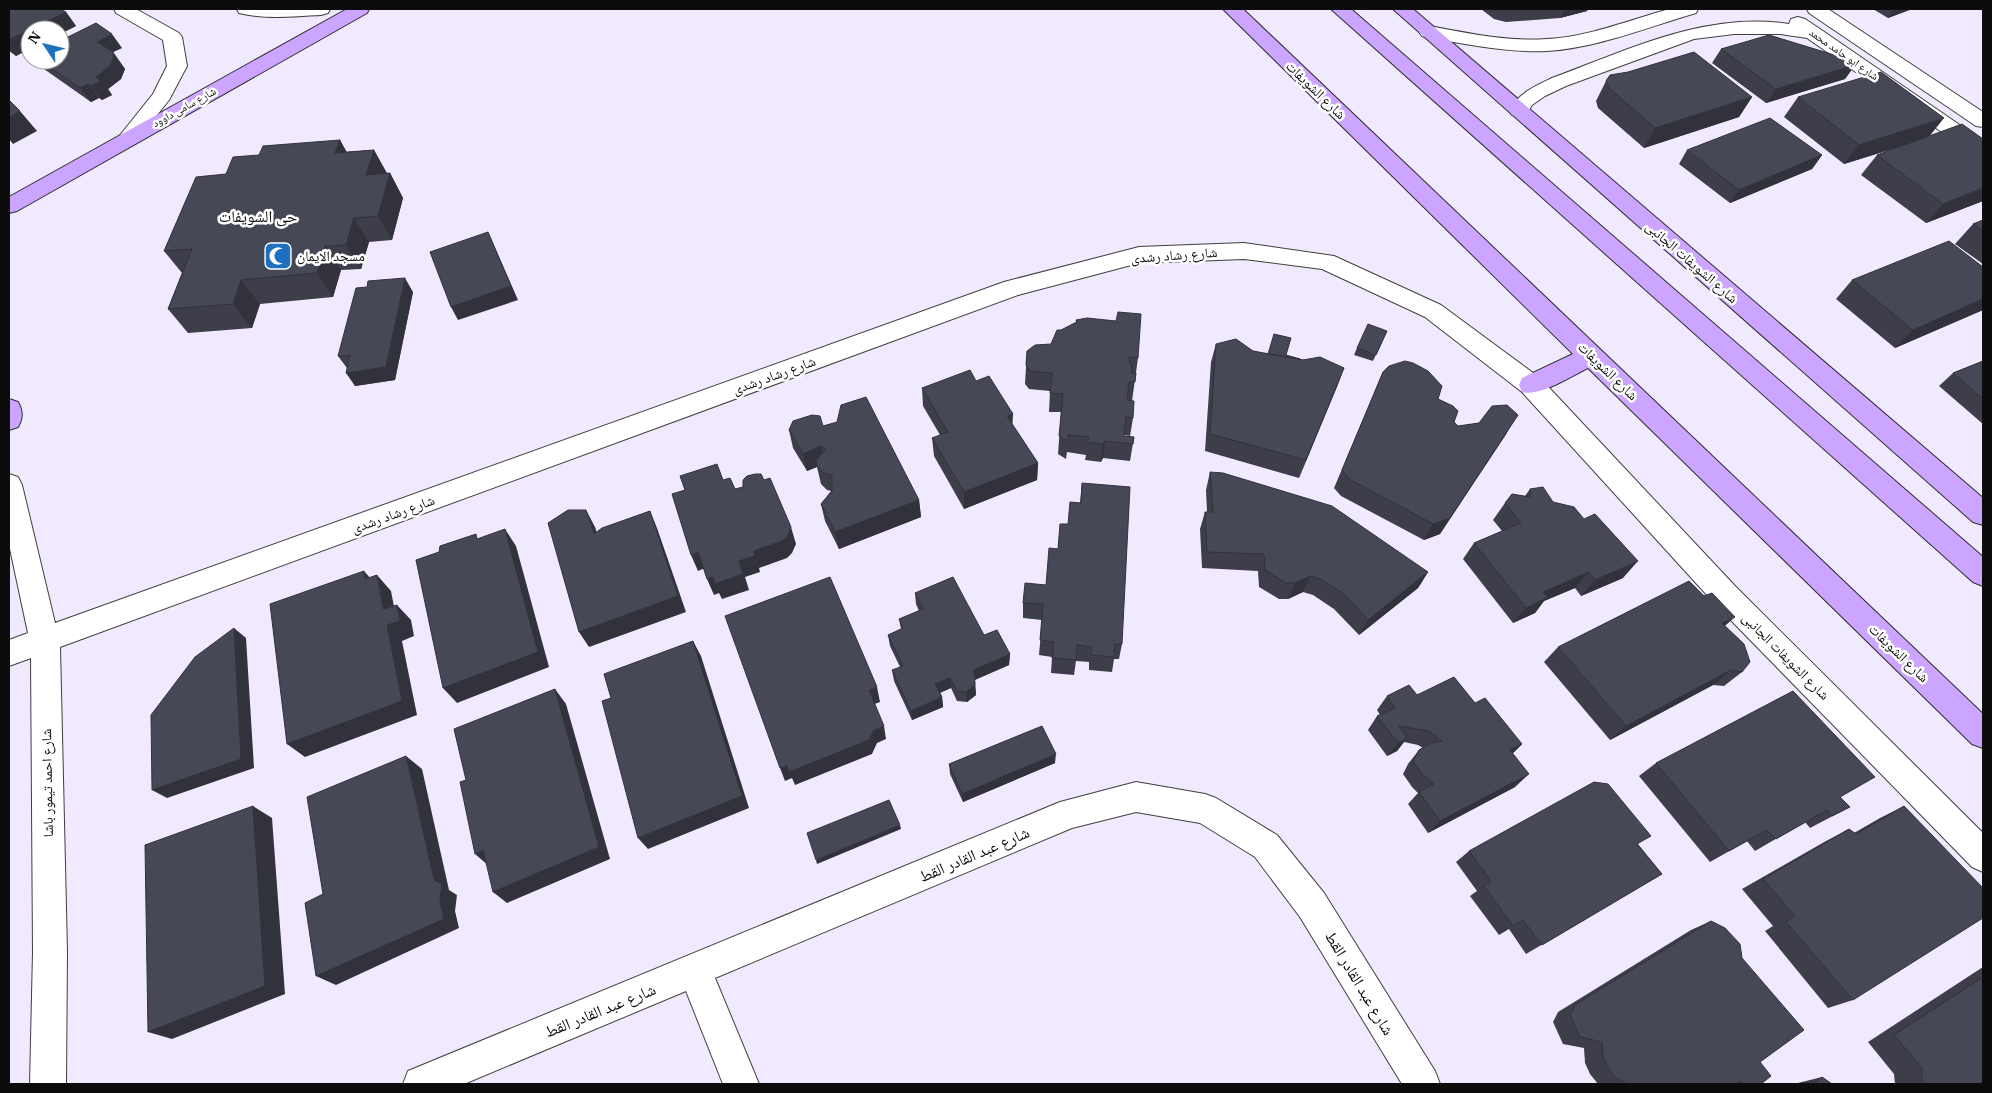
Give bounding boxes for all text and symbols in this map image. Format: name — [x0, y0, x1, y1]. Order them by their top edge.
north arrow — [20, 20, 70, 70]
street label: شارع ابو حامد محمد — [1807, 25, 1881, 83]
text: N — [24, 28, 45, 47]
street label: شارع الشويفات — [1282, 57, 1350, 124]
street label: شارع سامى داوود — [150, 84, 218, 130]
district label: حى الشويفات — [219, 206, 297, 227]
street label: شارع الشويفات الجانبى — [1641, 217, 1742, 308]
mosque icon: مسجد الايمان — [263, 241, 293, 271]
street label: شارع رشاد رشدى — [1130, 243, 1218, 268]
place label: مسجد الايمان — [297, 247, 365, 265]
street label: شارع الشويفات — [1574, 338, 1642, 405]
street label: شارع رشاد رشدى — [730, 352, 818, 399]
street label: شارع رشاد رشدى — [349, 491, 437, 538]
street label: شارع الشويفات الجانبى — [1738, 608, 1834, 704]
street label: شارع الشويفات — [1865, 620, 1933, 687]
street label: شارع احمد تيمور باشا — [37, 728, 58, 838]
street label: شارع عبد القادر القط — [916, 822, 1033, 887]
street label: شارع عبد القادر القط — [1320, 927, 1399, 1039]
street label: شارع عبد القادر القط — [542, 979, 659, 1042]

